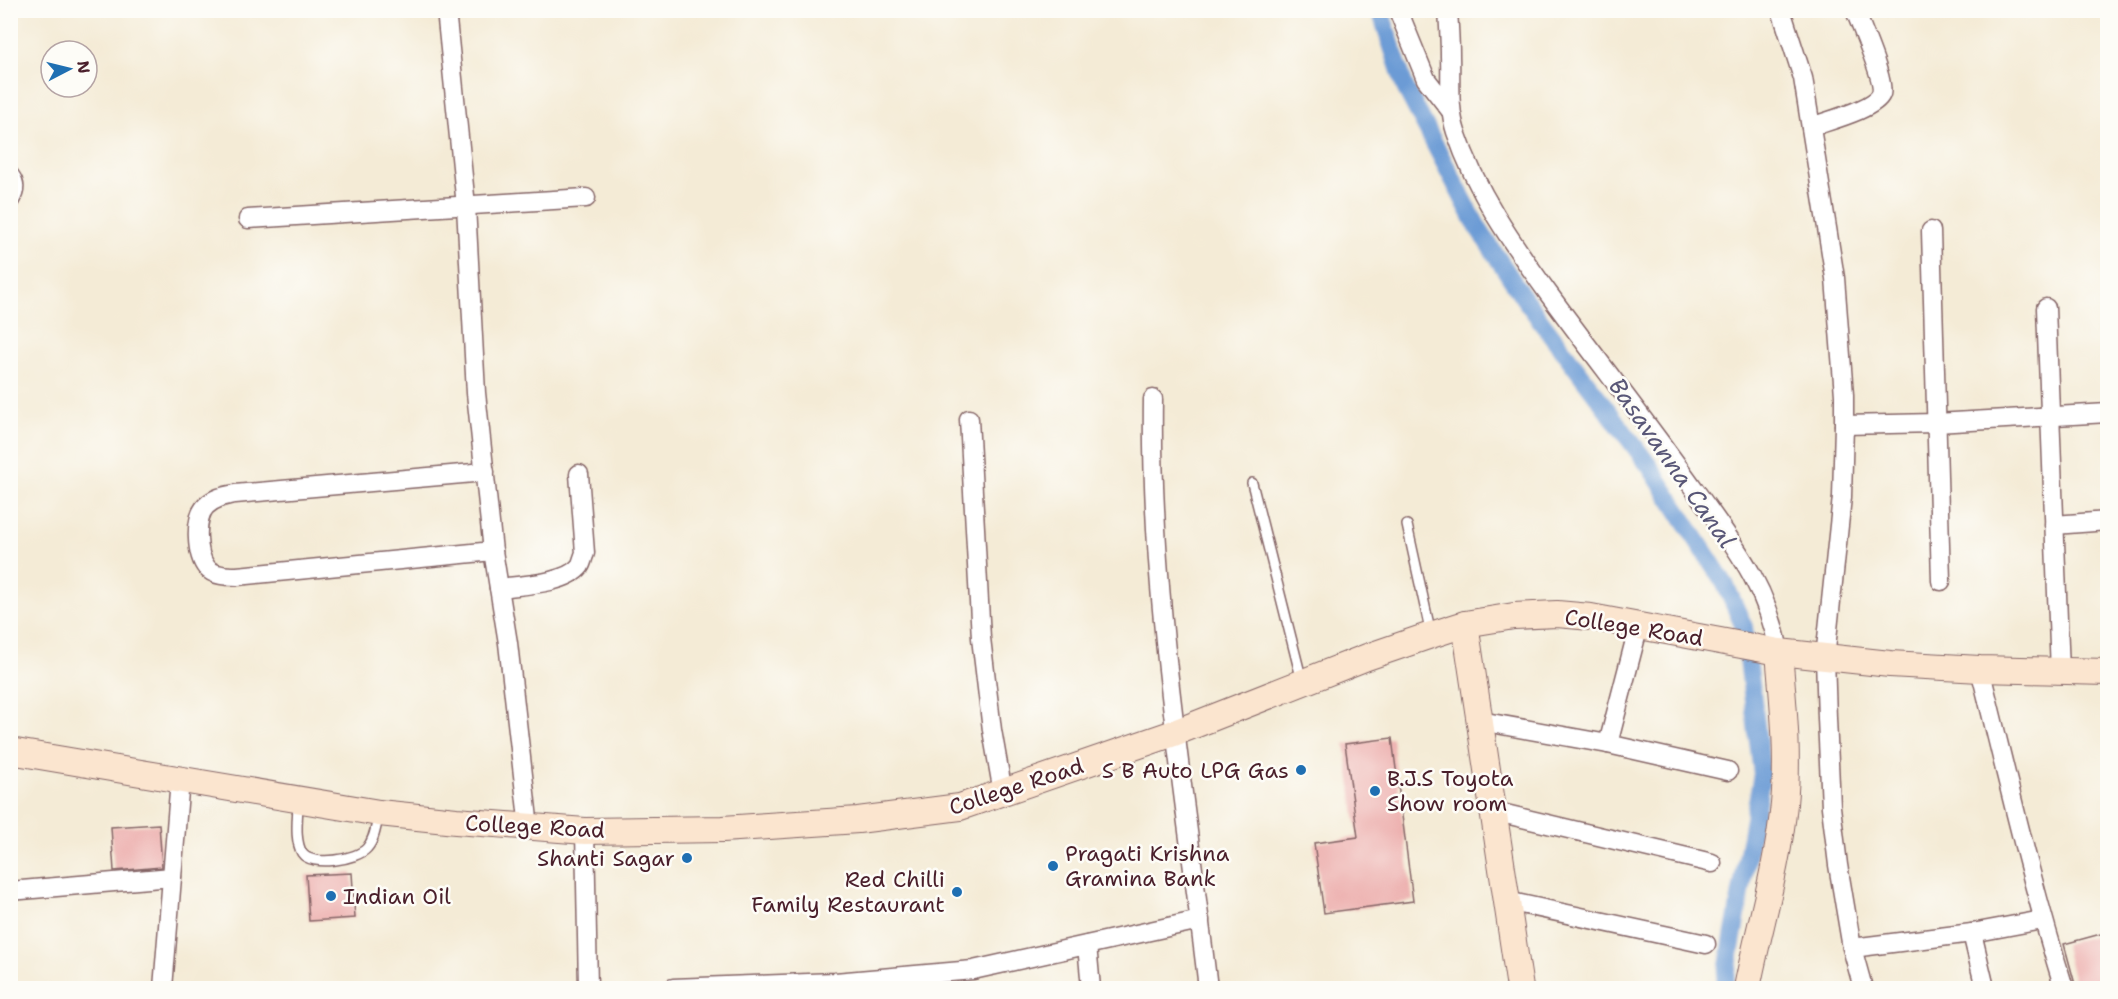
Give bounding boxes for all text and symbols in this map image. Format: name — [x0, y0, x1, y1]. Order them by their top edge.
north arrow — [39, 39, 99, 99]
text: N — [72, 60, 95, 75]
water label: Basavanna Canal — [1601, 371, 1743, 555]
street label: College Road — [1563, 602, 1705, 653]
street label: College Road — [945, 751, 1087, 822]
place label: S B Auto LPG Gas — [1102, 756, 1289, 785]
marker: S B Auto LPG Gas — [1294, 763, 1308, 777]
place label: B.J.S Toyota Show room — [1387, 764, 1514, 818]
marker: B.J.S Toyota Show room — [1368, 784, 1382, 798]
street label: College Road — [464, 808, 606, 845]
place label: Pragati Krishna Gramina Bank — [1065, 839, 1230, 893]
place label: Shanti Sagar — [537, 844, 675, 873]
marker: Shanti Sagar — [680, 851, 694, 865]
marker: Pragati Krishna Gramina Bank — [1046, 859, 1060, 873]
place label: Red Chilli Family Restaurant — [751, 865, 945, 919]
place label: Indian Oil — [343, 882, 451, 911]
marker: Red Chilli Family Restaurant — [950, 885, 964, 899]
marker: Indian Oil — [324, 889, 338, 903]

